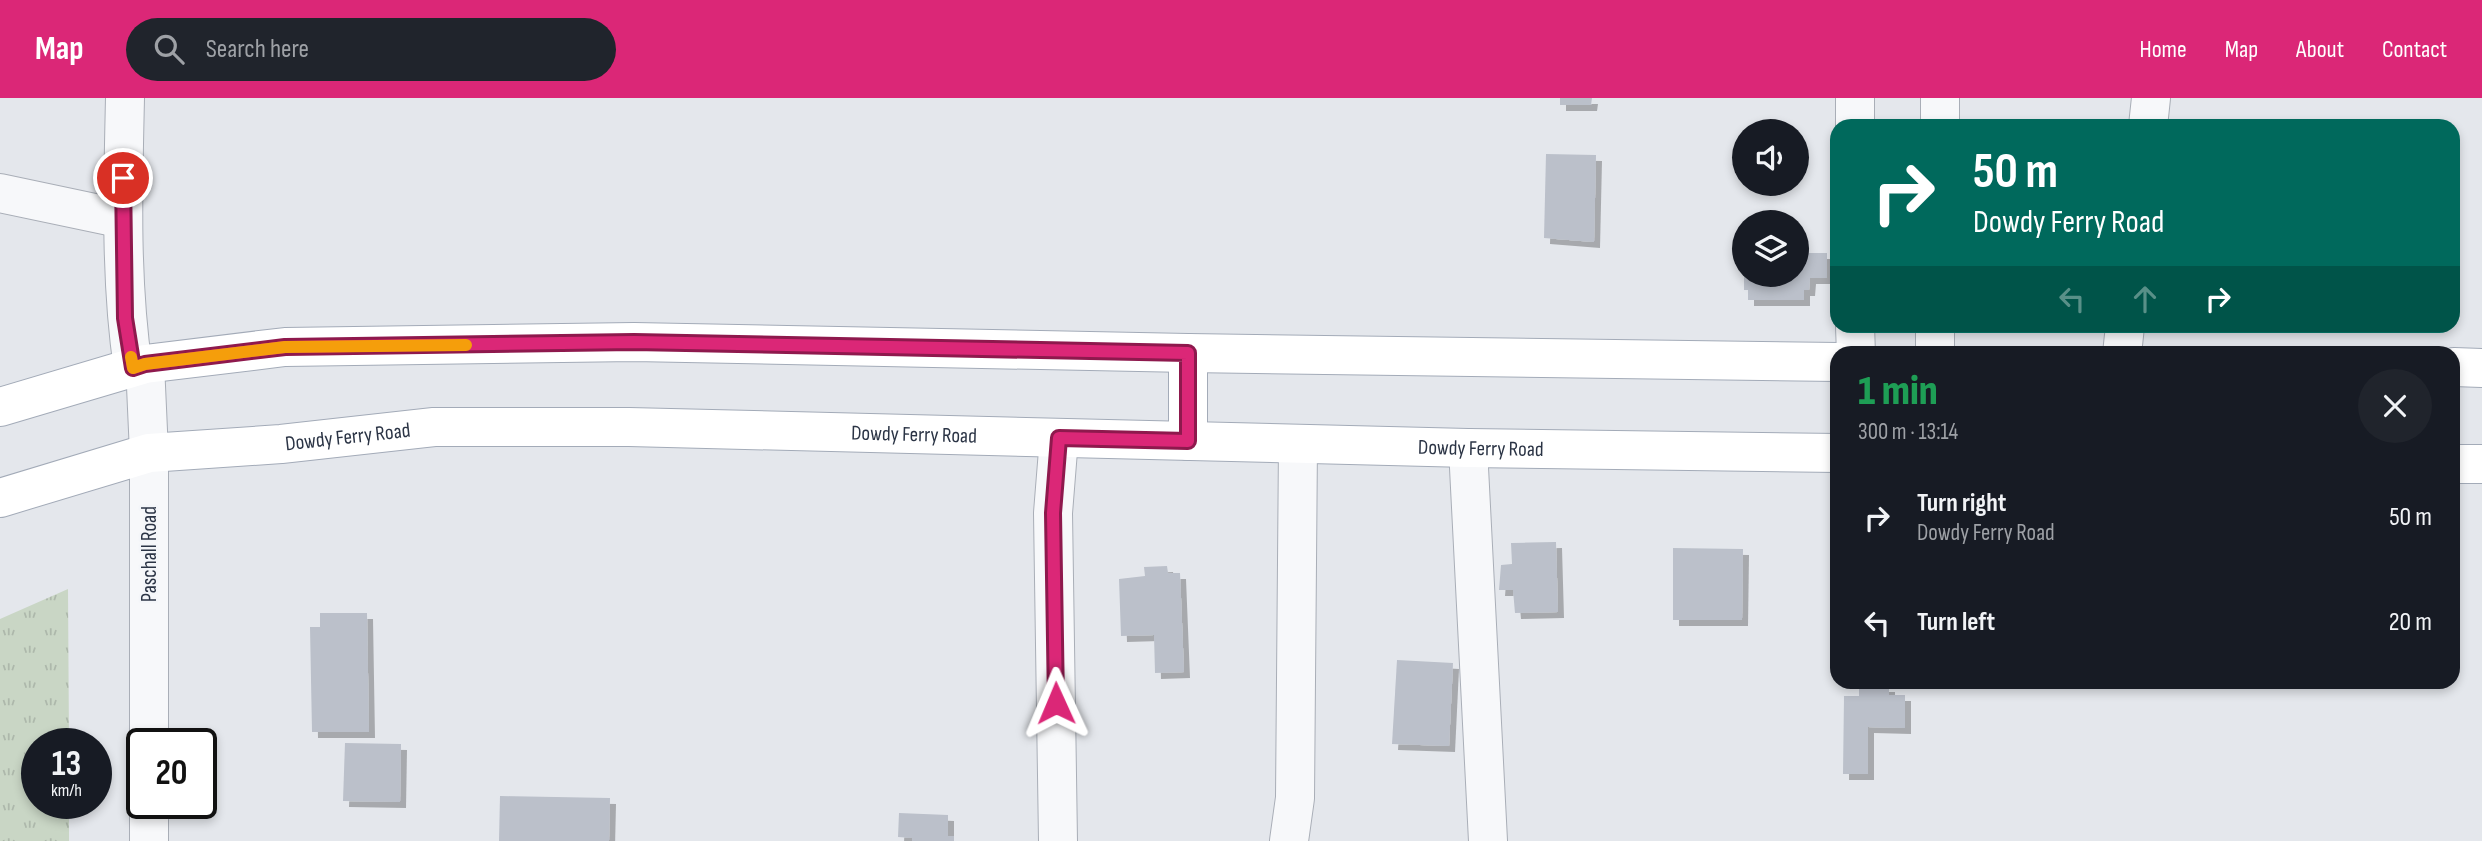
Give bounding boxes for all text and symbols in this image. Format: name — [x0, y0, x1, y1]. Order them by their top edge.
search box — [126, 18, 616, 81]
text: Map — [35, 29, 84, 69]
icon: search — [150, 30, 188, 68]
text: Search here — [206, 34, 309, 65]
text: Home — [2139, 35, 2187, 64]
text: Map — [2225, 35, 2258, 64]
text: About — [2296, 35, 2344, 64]
text: Contact — [2382, 35, 2447, 64]
map controls — [1732, 119, 1809, 287]
button: sound — [1732, 119, 1809, 196]
text: 50 m — [1973, 143, 2058, 202]
icon: right — [1858, 147, 1949, 238]
pin — [93, 148, 153, 208]
icon: arrive — [104, 159, 142, 197]
text: Dowdy Ferry Road — [1973, 203, 2164, 242]
button: layers — [1732, 210, 1809, 287]
icon: left — [2053, 280, 2091, 318]
icon: ahead — [2126, 280, 2164, 318]
icon: right — [2199, 280, 2237, 318]
text: 1 min — [1858, 366, 1938, 417]
button: close — [2358, 369, 2432, 443]
street label: Dowdy Ferry Road — [284, 417, 411, 456]
text: 300 m · 13:14 — [1858, 418, 1958, 446]
street label: Dowdy Ferry Road — [851, 420, 977, 448]
street label: Dowdy Ferry Road — [1418, 434, 1544, 462]
text: Turn right — [1917, 488, 2006, 519]
icon: right — [1858, 499, 1896, 537]
text: 50 m — [2389, 502, 2432, 533]
street label: Paschall Road — [137, 506, 162, 602]
text: Dowdy Ferry Road — [1917, 519, 2055, 547]
icon: left — [1858, 604, 1896, 642]
text: Turn left — [1917, 607, 1995, 638]
text: 20 m — [2389, 607, 2432, 638]
position arrow — [1019, 666, 1093, 740]
speed limit sign: 20 — [126, 728, 217, 819]
text: 13 — [52, 743, 81, 786]
text: km/h — [51, 780, 82, 801]

